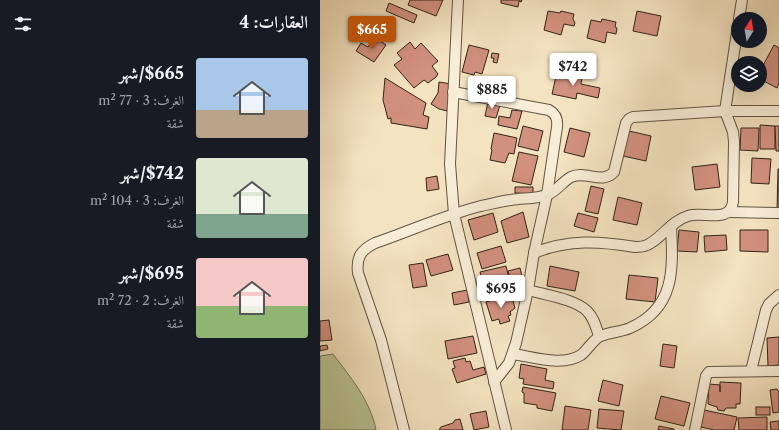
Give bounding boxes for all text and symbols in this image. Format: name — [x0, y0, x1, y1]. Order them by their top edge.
text: العقارات: 4 — [239, 12, 308, 32]
north arrow — [731, 12, 767, 48]
map controls — [731, 12, 767, 92]
icon: filters — [12, 13, 34, 35]
pin: $665 — [348, 16, 396, 50]
text: $665 — [357, 21, 387, 37]
pin: $742 — [549, 53, 597, 87]
button: layers — [731, 56, 767, 92]
text: $742 — [559, 58, 588, 74]
text: $665/شهر — [119, 63, 184, 83]
icon: home — [228, 74, 276, 122]
pin: $885 — [468, 76, 516, 110]
text: $885 — [477, 81, 507, 97]
text: الغرف: 3 · 77 m² — [98, 92, 184, 108]
text: شقة — [167, 115, 184, 131]
text: $742/شهر — [120, 163, 184, 183]
icon: home — [228, 174, 276, 222]
text: الغرف: 3 · 104 m² — [90, 192, 184, 208]
text: شقة — [167, 215, 184, 231]
text: $695/شهر — [119, 263, 184, 283]
icon: home — [228, 274, 276, 322]
pin: $695 — [477, 275, 525, 309]
text: $695 — [486, 280, 516, 296]
text: الغرف: 2 · 72 m² — [97, 292, 184, 308]
text: شقة — [167, 315, 184, 331]

